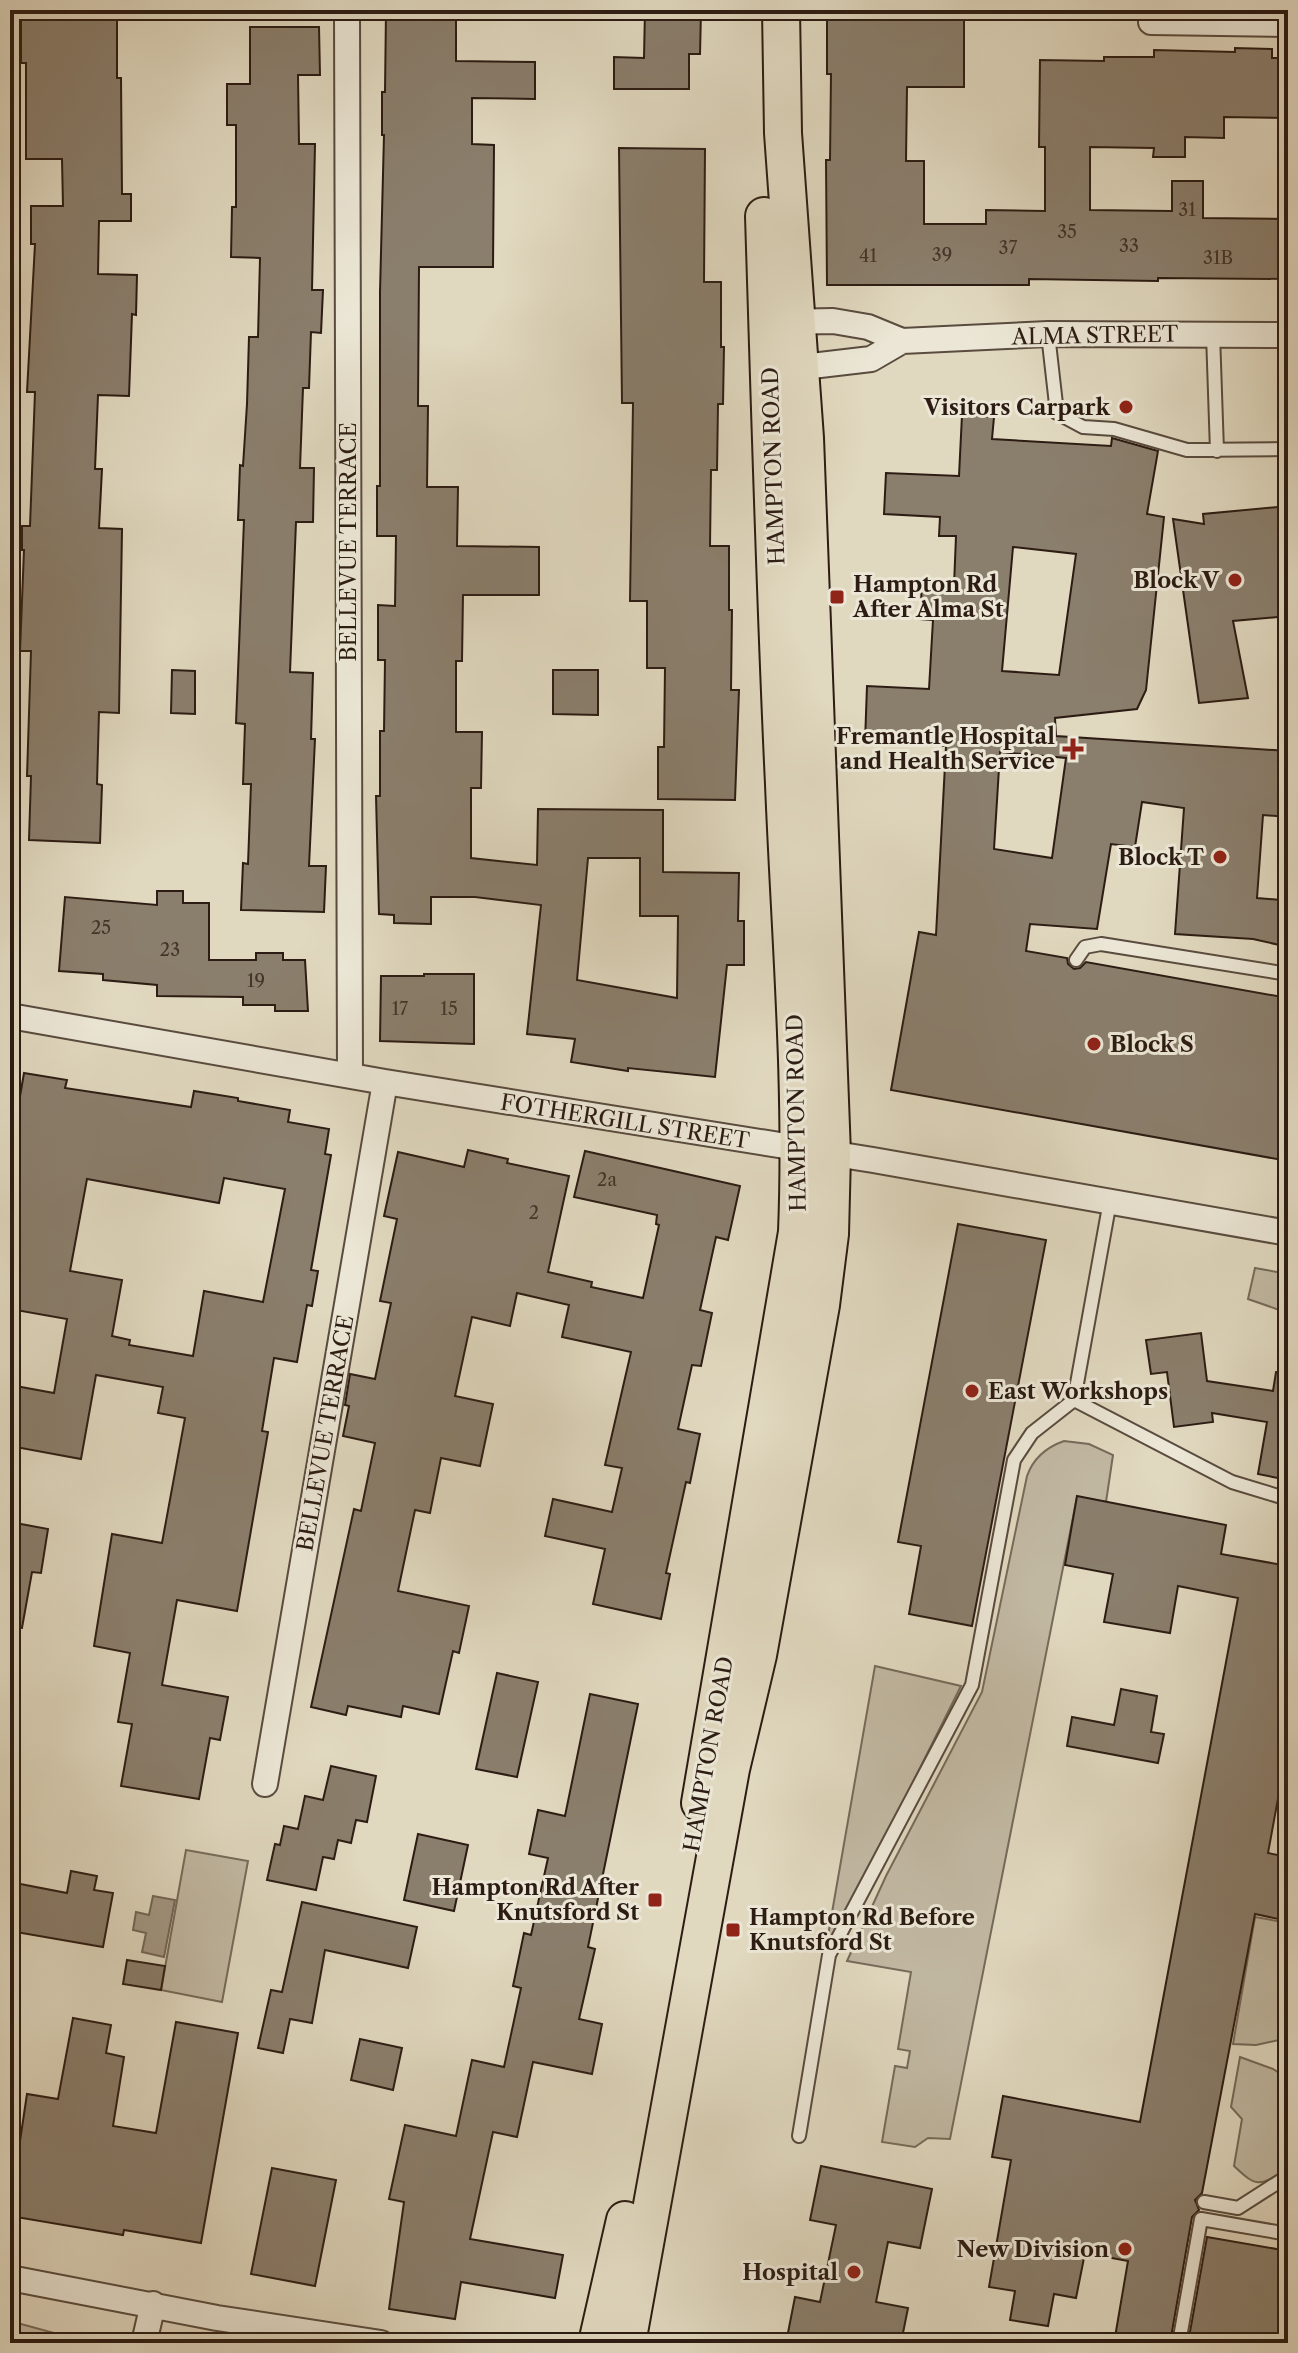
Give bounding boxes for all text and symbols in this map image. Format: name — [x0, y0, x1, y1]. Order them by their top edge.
house number: 31 — [1178, 199, 1196, 221]
house number: 35 — [1057, 221, 1077, 243]
house number: 33 — [1119, 235, 1139, 257]
house number: 37 — [999, 237, 1018, 259]
house number: 39 — [932, 244, 952, 266]
house number: 41 — [859, 245, 877, 267]
house number: 31B — [1203, 247, 1233, 269]
street label: ALMA STREET — [1010, 321, 1179, 350]
street label: HAMPTON ROAD — [757, 367, 790, 565]
place label: Visitors Carpark — [923, 394, 1111, 421]
marker: Visitors Carpark — [1117, 398, 1135, 416]
street label: BELLEVUE TERRACE — [335, 422, 362, 662]
place label: Block V — [1133, 567, 1220, 594]
place label: Hampton Rd After Alma St — [852, 571, 1004, 623]
marker: Block V — [1226, 571, 1244, 589]
marker: Hampton Rd After Alma St — [828, 588, 846, 606]
place label: Fremantle Hospital and Health Service — [836, 723, 1055, 775]
marker: Fremantle Hospital and Health Service — [1062, 738, 1084, 760]
place label: Block T — [1118, 844, 1204, 871]
marker: Block T — [1211, 848, 1229, 866]
house number: 25 — [91, 917, 111, 939]
house number: 23 — [160, 939, 180, 961]
house number: 19 — [247, 970, 265, 992]
house number: 17 — [392, 998, 408, 1020]
house number: 15 — [440, 998, 458, 1020]
street label: HAMPTON ROAD — [781, 1014, 812, 1212]
place label: Block S — [1110, 1031, 1194, 1058]
marker: Block S — [1085, 1035, 1103, 1053]
street label: FOTHERGILL STREET — [499, 1088, 752, 1155]
house number: 2a — [597, 1169, 617, 1191]
house number: 2 — [529, 1202, 539, 1224]
street label: BELLEVUE TERRACE — [291, 1313, 360, 1553]
place label: East Workshops — [988, 1378, 1168, 1405]
marker: East Workshops — [963, 1382, 981, 1400]
street label: HAMPTON ROAD — [678, 1654, 739, 1854]
place label: Hampton Rd After Knutsford St — [432, 1874, 639, 1926]
marker: Hampton Rd After Knutsford St — [646, 1891, 664, 1909]
place label: Hampton Rd Before Knutsford St — [749, 1904, 975, 1956]
marker: Hampton Rd Before Knutsford St — [724, 1921, 742, 1939]
place label: New Division — [957, 2236, 1109, 2263]
marker: New Division — [1116, 2240, 1134, 2258]
place label: Hospital — [742, 2259, 838, 2286]
marker: Hospital — [845, 2263, 863, 2281]

